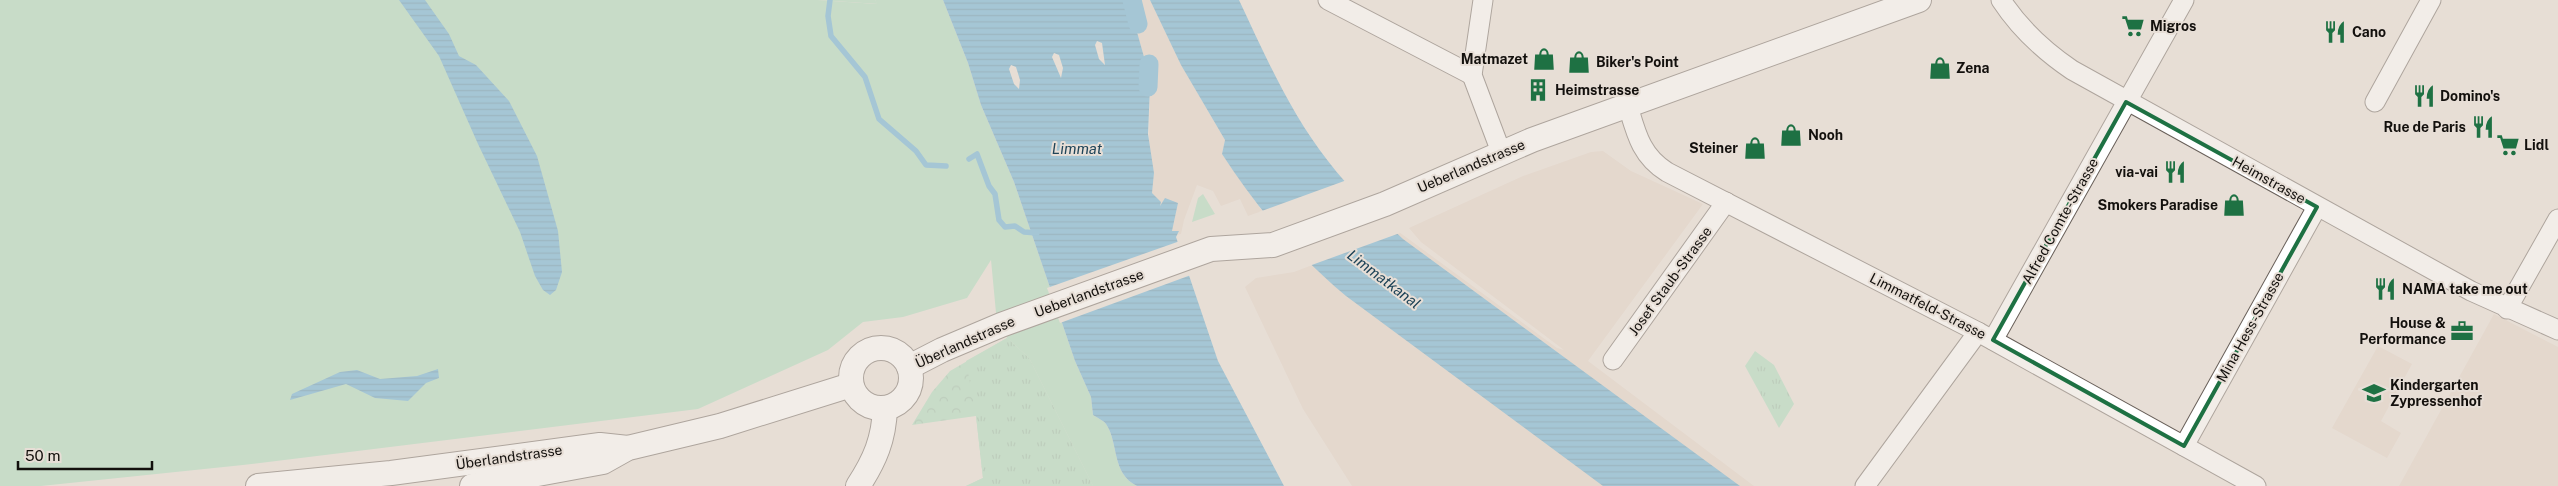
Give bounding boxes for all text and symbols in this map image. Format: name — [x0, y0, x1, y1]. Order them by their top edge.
supermarket icon: Migros — [2120, 13, 2146, 39]
place label: Migros — [2150, 18, 2197, 34]
restaurant icon: Cano — [2322, 19, 2348, 45]
place label: Cano — [2352, 24, 2386, 40]
shop icon: Matmazet — [1531, 46, 1557, 72]
shop icon: Biker's Point — [1566, 49, 1592, 75]
place label: Matmazet — [1461, 51, 1528, 67]
place label: Biker's Point — [1596, 54, 1679, 70]
shop icon: Zena — [1927, 55, 1953, 81]
place label: Zena — [1956, 60, 1990, 76]
building icon: Heimstrasse — [1525, 77, 1551, 103]
place label: Heimstrasse — [1555, 82, 1639, 98]
restaurant icon: Domino's — [2411, 83, 2437, 109]
place label: Domino's — [2440, 88, 2500, 104]
restaurant icon: Rue de Paris — [2470, 114, 2496, 140]
place label: Rue de Paris — [2383, 119, 2466, 135]
shop icon: Nooh — [1778, 122, 1804, 148]
place label: Nooh — [1808, 127, 1843, 143]
supermarket icon: Lidl — [2495, 132, 2521, 158]
shop icon: Steiner — [1742, 135, 1768, 161]
street label: Ueberlandstrasse — [1415, 136, 1527, 196]
place label: Lidl — [2524, 137, 2549, 153]
water label: Limmat — [1052, 140, 1102, 157]
place label: Steiner — [1689, 140, 1738, 156]
street label: Heimstrasse — [2229, 153, 2309, 207]
street label: Alfred Comte-Strasse — [2019, 155, 2101, 287]
restaurant icon: via-vai — [2162, 159, 2188, 185]
place label: via-vai — [2115, 164, 2158, 180]
shop icon: Smokers Paradise — [2221, 192, 2247, 218]
place label: Smokers Paradise — [2098, 197, 2218, 213]
street label: Josef Staub-Strasse — [1625, 223, 1715, 338]
water label: Limmatkanal — [1344, 246, 1424, 312]
street label: Ueberlandstrasse — [1032, 266, 1146, 320]
street label: Mina Hess-Strasse — [2213, 269, 2287, 385]
street label: Limmatfeld-Strasse — [1867, 270, 1989, 342]
restaurant icon: NAMA take me out — [2372, 276, 2398, 302]
place label: NAMA take me out — [2402, 281, 2528, 297]
street label: Überlandstrasse — [912, 311, 1017, 371]
place label: House & Performance — [2359, 315, 2446, 347]
office icon: House & Performance — [2449, 318, 2475, 344]
place label: Kindergarten Zypressenhof — [2390, 377, 2483, 409]
school or university icon: Kindergarten Zypressenhof — [2361, 380, 2387, 406]
scale bar — [18, 438, 151, 470]
street label: Überlandstrasse — [455, 440, 563, 472]
text: 50 m — [25, 447, 60, 464]

